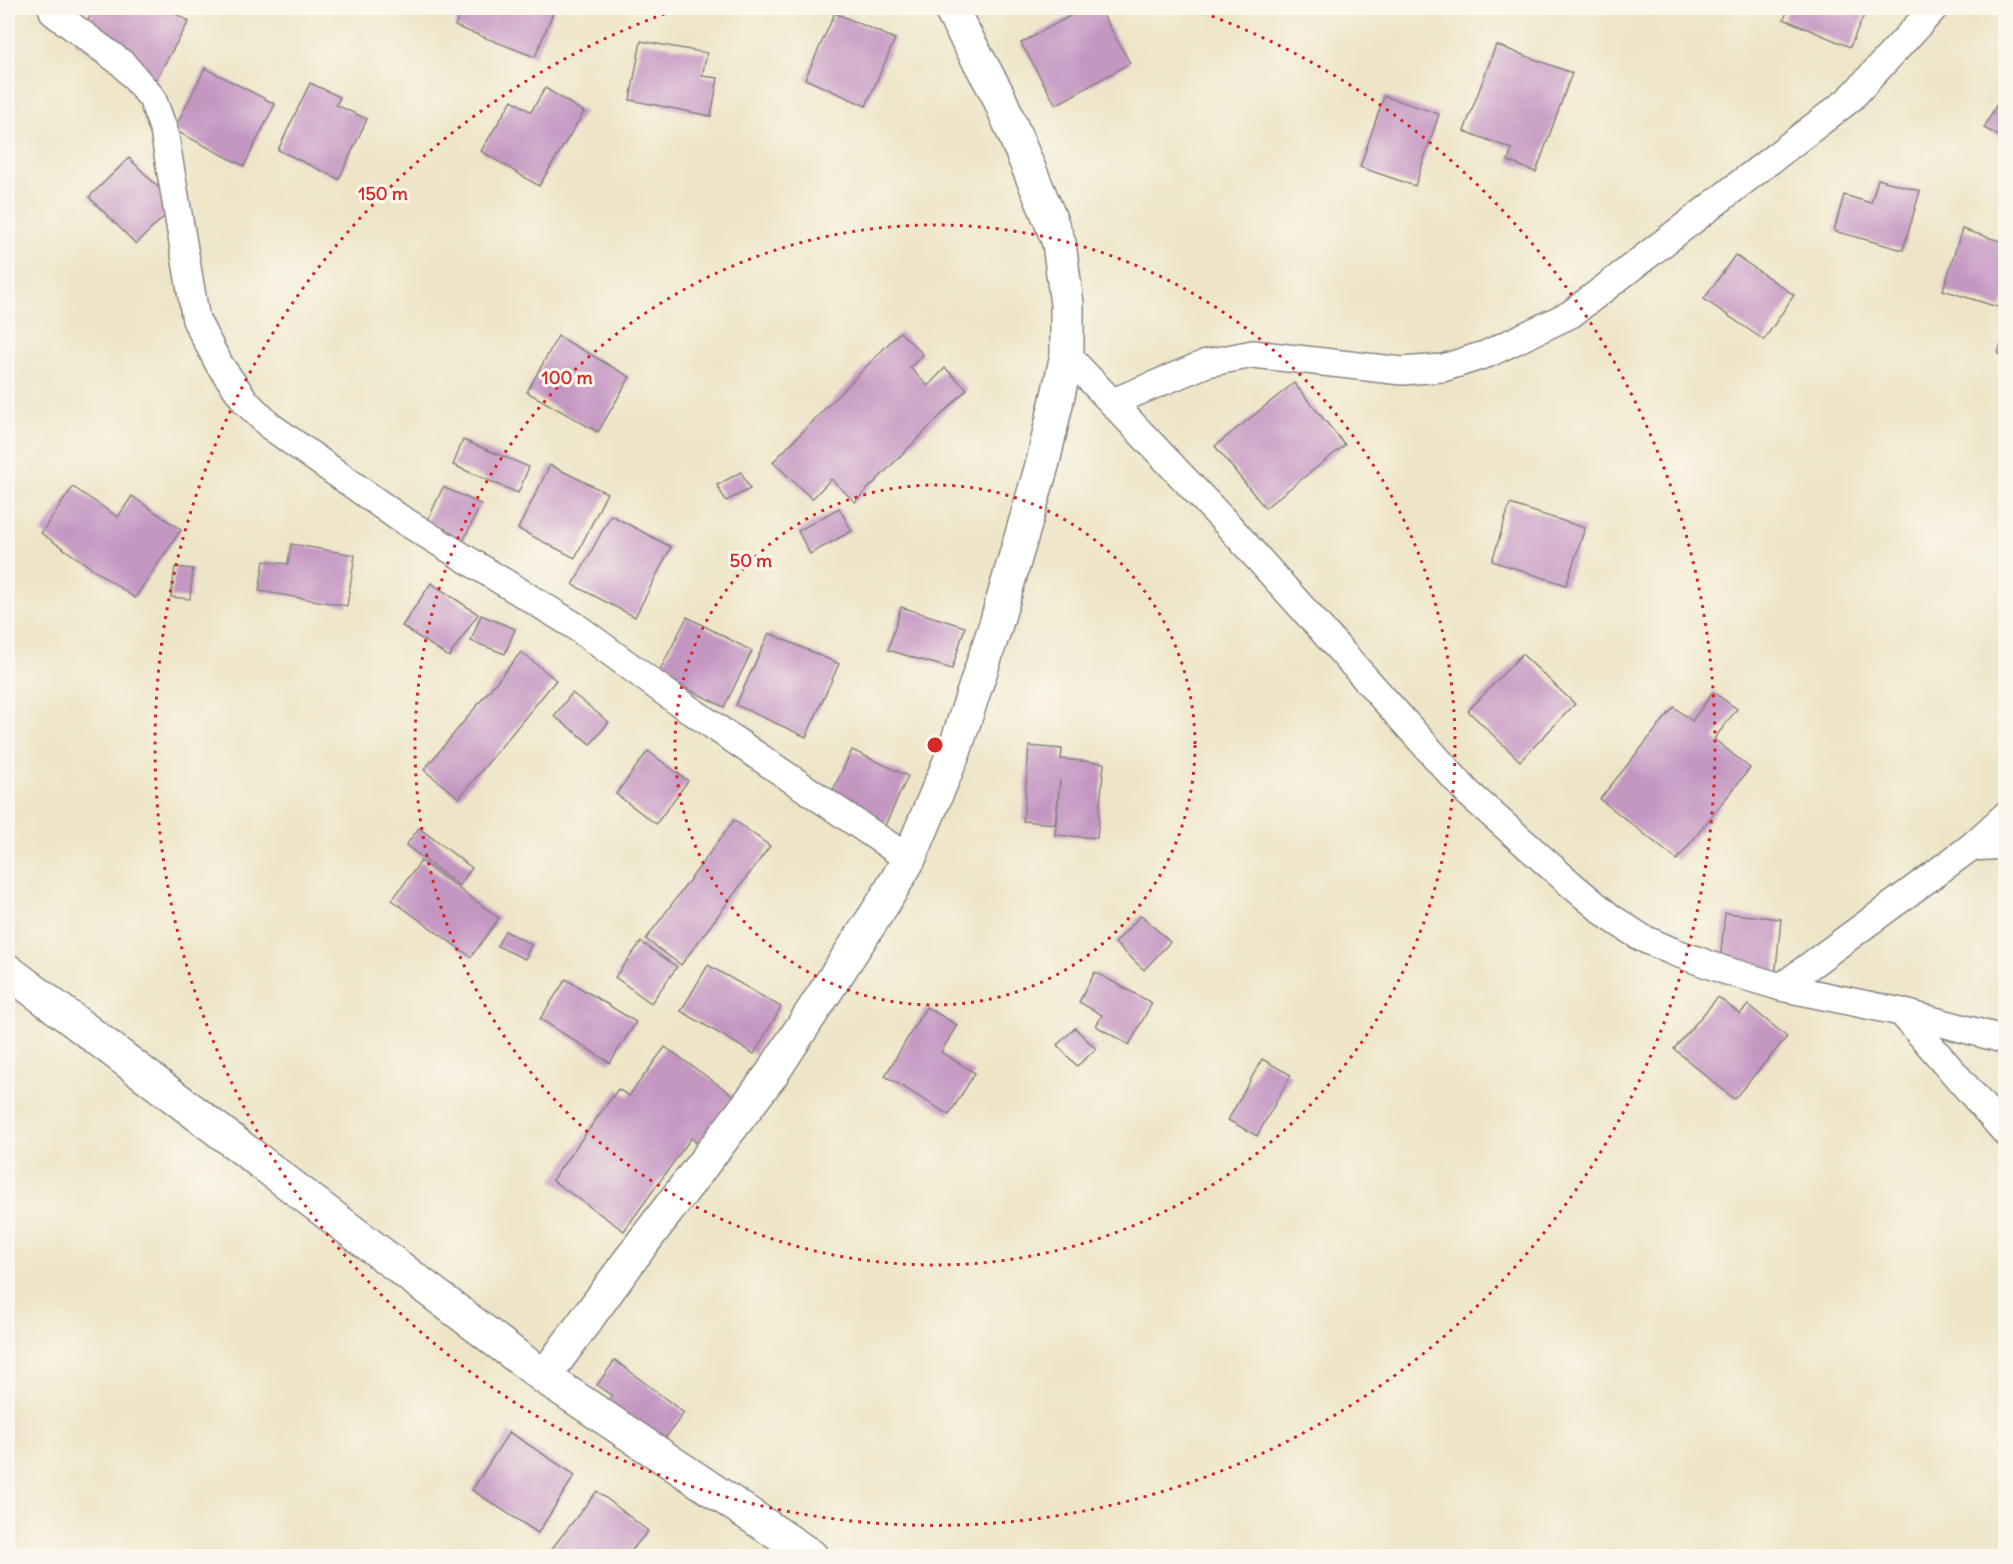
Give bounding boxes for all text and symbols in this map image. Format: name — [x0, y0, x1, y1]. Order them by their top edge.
text: 150 m — [358, 182, 408, 205]
text: 100 m — [542, 366, 593, 389]
text: 50 m — [730, 549, 772, 572]
centre of rings — [925, 735, 945, 755]

